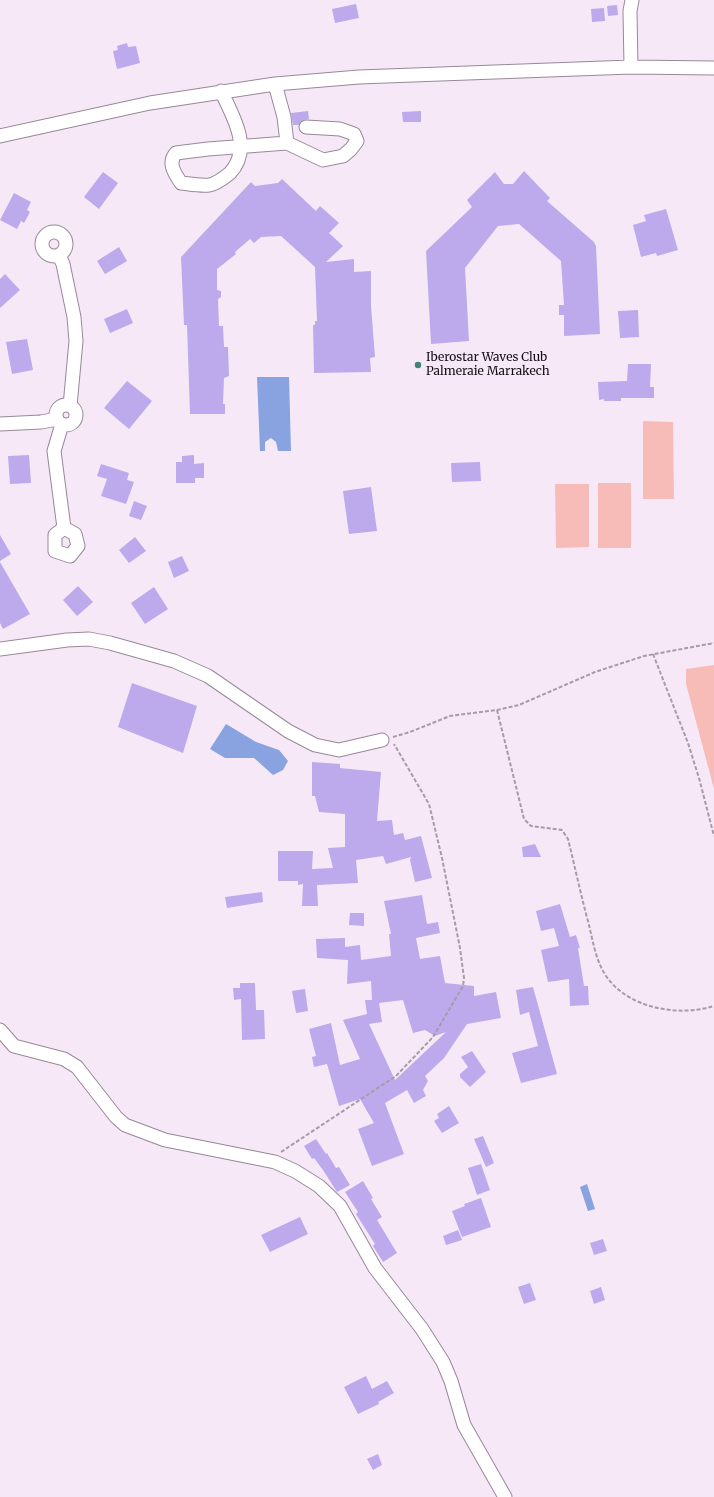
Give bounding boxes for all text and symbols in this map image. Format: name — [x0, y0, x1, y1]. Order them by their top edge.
place label: Iberostar Waves Club Palmeraie Marrakech — [426, 351, 550, 379]
marker: Iberostar Waves Club Palmeraie Marrakech — [413, 360, 423, 370]

